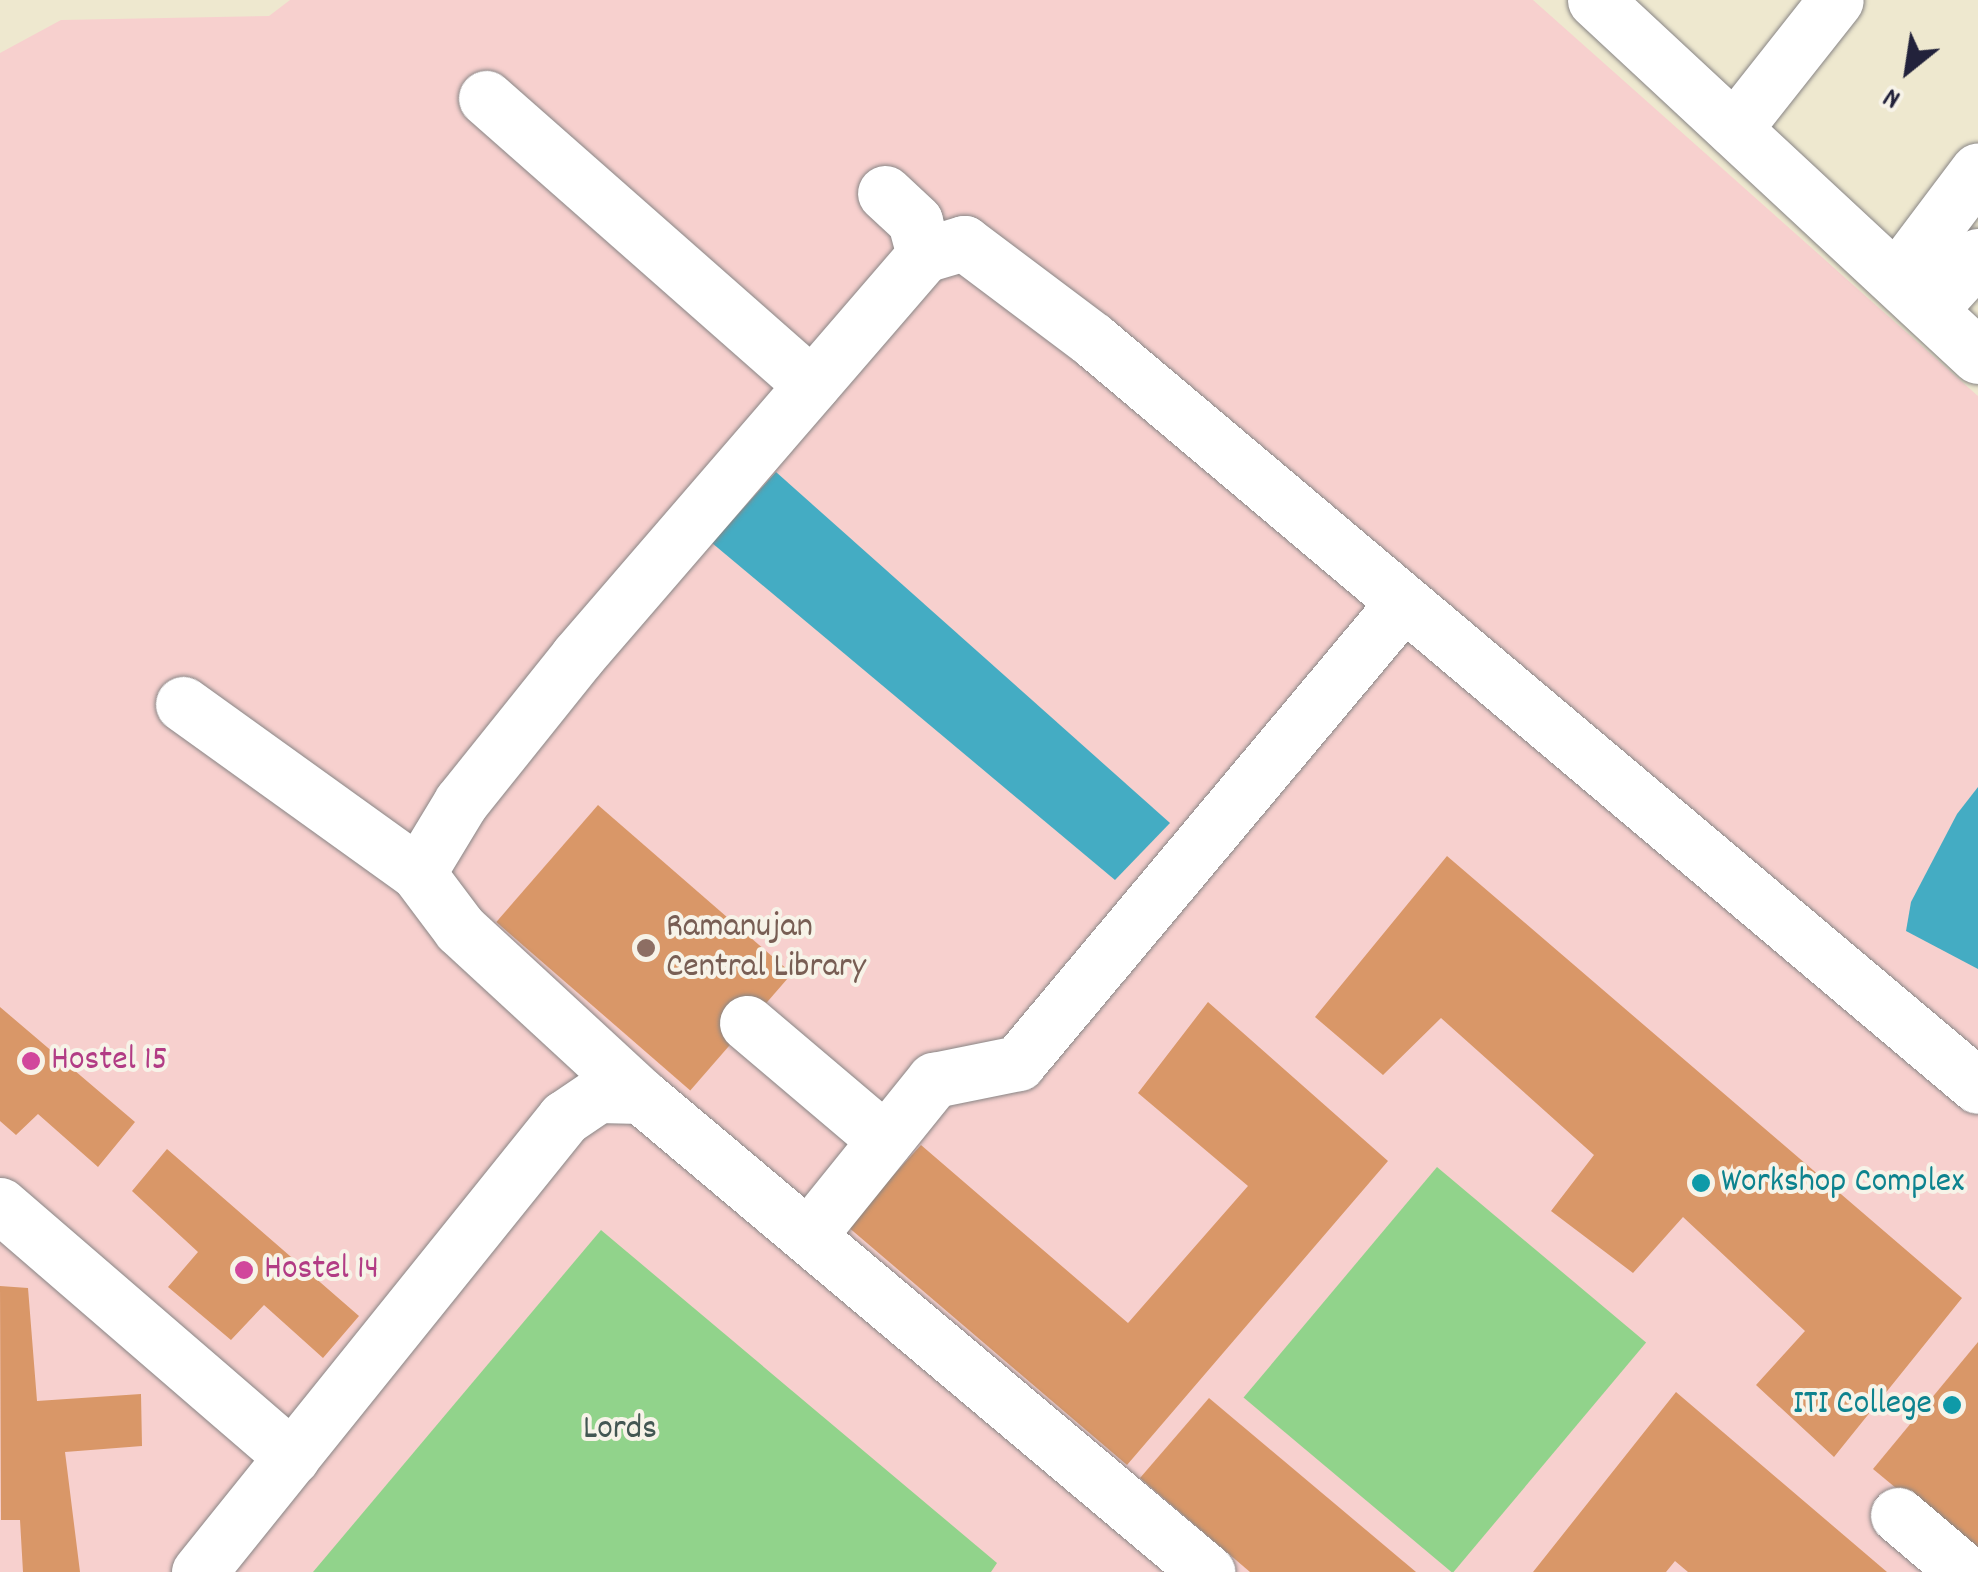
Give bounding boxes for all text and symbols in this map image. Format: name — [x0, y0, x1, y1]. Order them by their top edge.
north arrow — [1858, 20, 1958, 120]
text: N — [1877, 75, 1909, 117]
place label: Ramanujan Central Library — [666, 907, 866, 989]
marker: Ramanujan Central Library — [635, 937, 657, 959]
place label: Hostel 15 — [51, 1040, 168, 1082]
marker: Hostel 15 — [20, 1050, 42, 1072]
place label: Workshop Complex — [1721, 1162, 1964, 1204]
marker: Workshop Complex — [1690, 1172, 1712, 1194]
place label: Hostel 14 — [264, 1249, 379, 1291]
marker: Hostel 14 — [233, 1259, 255, 1281]
place label: ITI College — [1793, 1384, 1932, 1426]
marker: ITI College — [1941, 1394, 1963, 1416]
park label: Lords — [583, 1409, 657, 1451]

